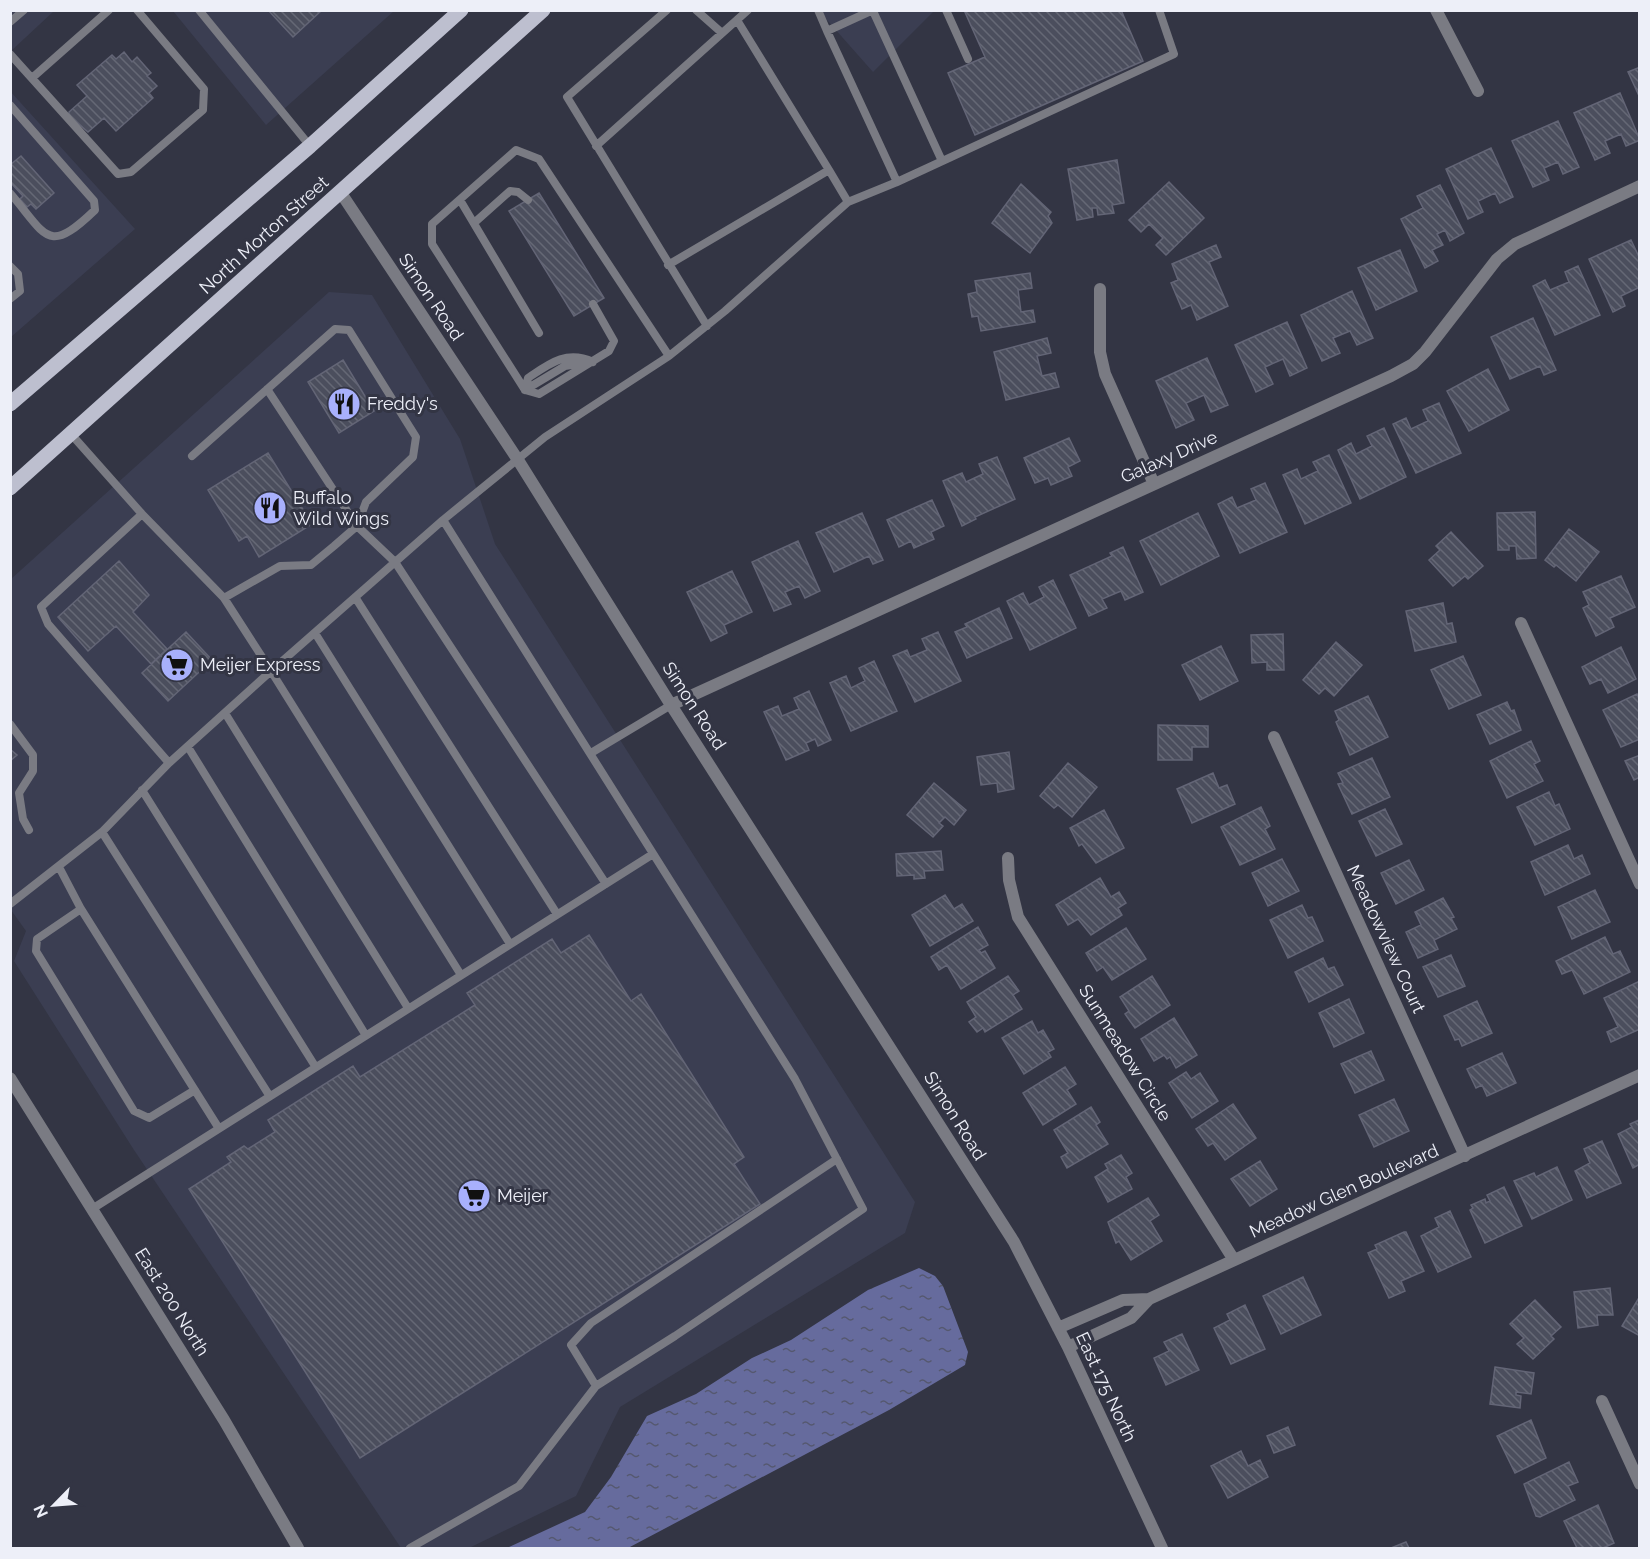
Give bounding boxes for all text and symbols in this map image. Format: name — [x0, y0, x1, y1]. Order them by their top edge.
street label: North Morton Street — [195, 171, 332, 298]
street label: Simon Road — [395, 249, 468, 344]
restaurant icon: Freddy's — [326, 386, 362, 422]
place label: Freddy's — [367, 393, 438, 414]
street label: Galaxy Drive — [1117, 426, 1221, 487]
place label: Buffalo Wild Wings — [293, 487, 389, 529]
restaurant icon: Buffalo Wild Wings — [252, 490, 288, 526]
supermarket icon: Meijer Express — [159, 647, 195, 683]
place label: Meijer Express — [200, 654, 321, 675]
street label: Simon Road — [658, 658, 731, 754]
street label: Meadowview Court — [1343, 861, 1430, 1016]
street label: Sunmeadow Circle — [1075, 981, 1176, 1125]
street label: Simon Road — [920, 1068, 991, 1164]
street label: Meadow Glen Boulevard — [1246, 1139, 1442, 1242]
supermarket icon: Meijer — [456, 1178, 492, 1214]
place label: Meijer — [497, 1185, 549, 1206]
street label: East 200 North — [131, 1244, 214, 1360]
street label: East 175 North — [1072, 1329, 1141, 1445]
north arrow — [24, 1475, 84, 1535]
text: N — [30, 1502, 52, 1521]

